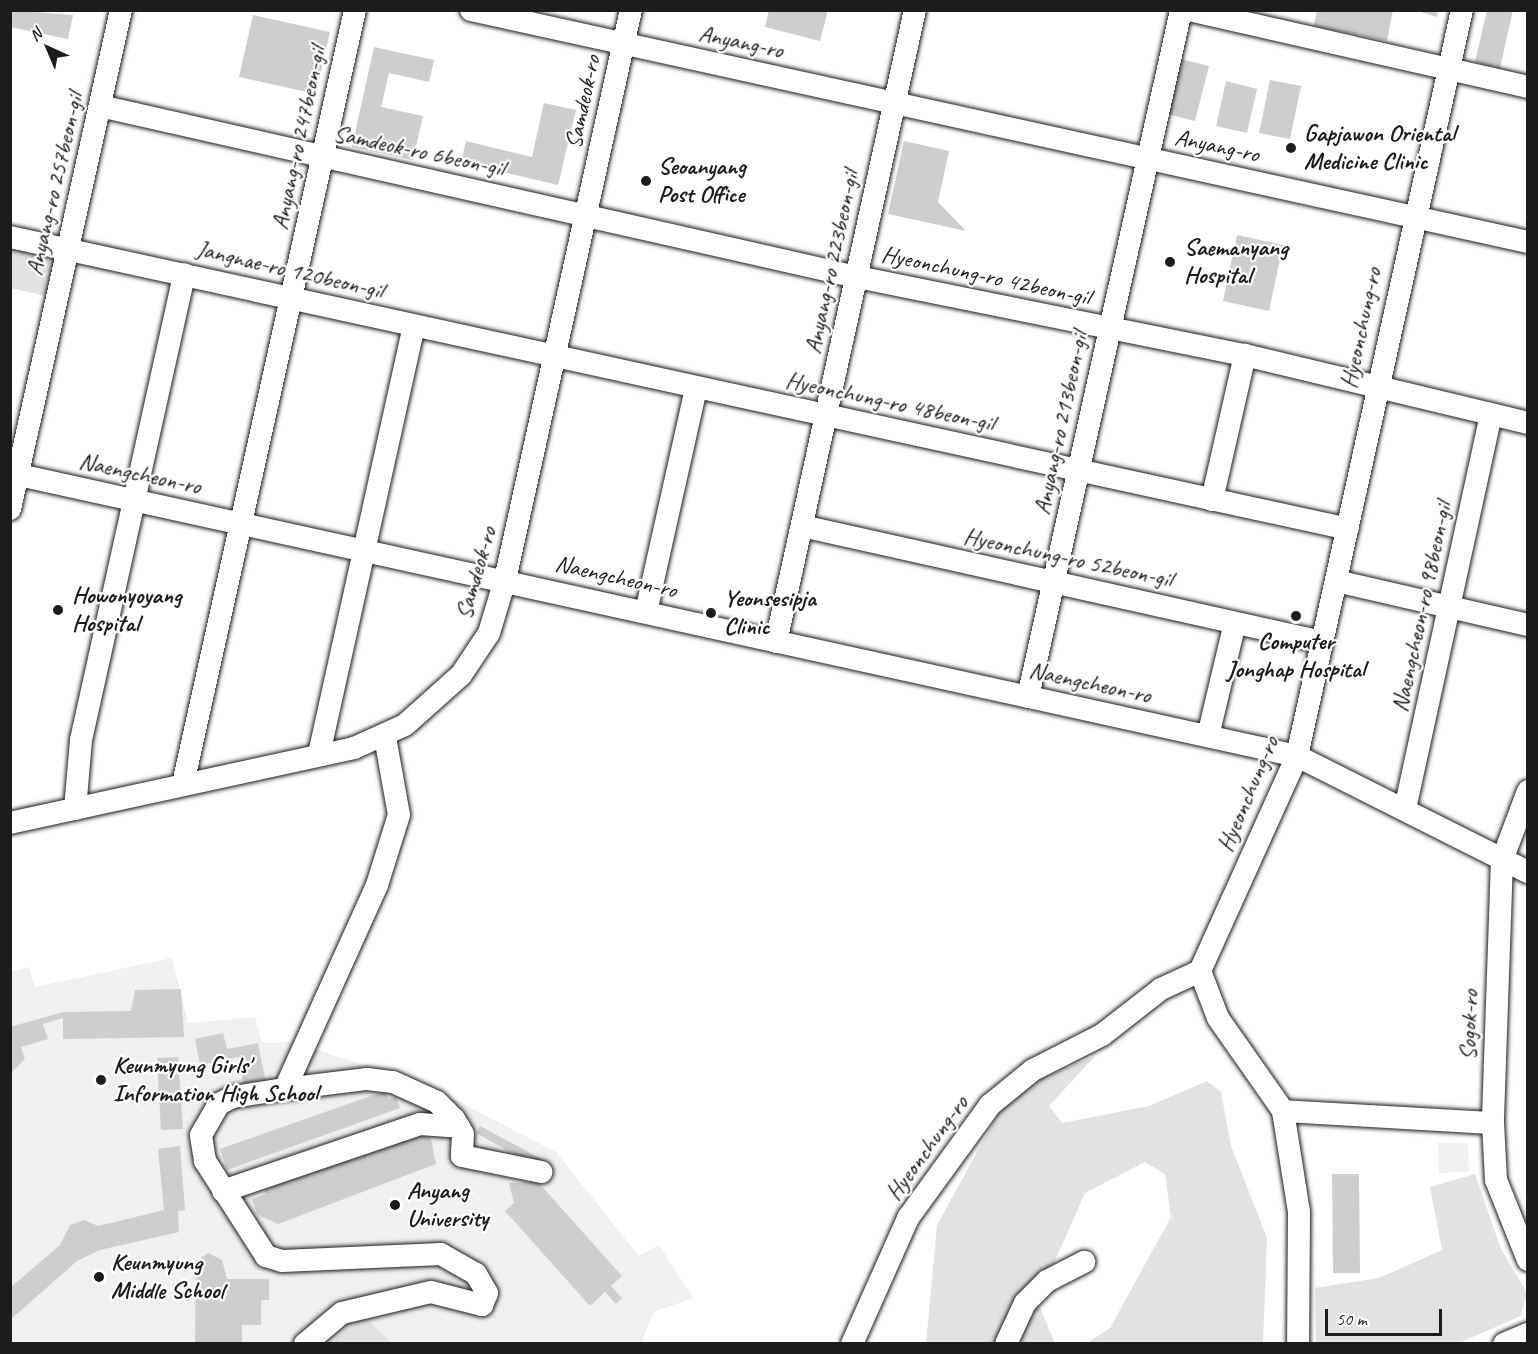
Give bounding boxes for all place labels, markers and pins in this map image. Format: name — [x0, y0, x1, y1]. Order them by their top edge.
place label: Gapjawon Oriental Medicine Clinic — [1304, 120, 1455, 176]
marker: Gapjawon Oriental Medicine Clinic — [1282, 139, 1300, 157]
place label: Seoanyang Post Office — [658, 153, 746, 209]
marker: Seoanyang Post Office — [639, 174, 653, 188]
place label: Saemanyang Hospital — [1184, 234, 1288, 290]
marker: Saemanyang Hospital — [1161, 253, 1179, 271]
place label: Howonyoyang Hospital — [72, 582, 182, 638]
place label: Yeonsesipja Clinic — [724, 585, 816, 641]
marker: Howonyoyang Hospital — [49, 601, 67, 619]
marker: Yeonsesipja Clinic — [702, 604, 720, 622]
marker: Computer Jonghap Hospital — [1287, 607, 1305, 625]
place label: Computer Jonghap Hospital — [1227, 628, 1365, 684]
place label: Keunmyung Girls' Information High School — [113, 1052, 317, 1108]
marker: Keunmyung Girls' Information High School — [94, 1073, 108, 1087]
place label: Anyang University — [407, 1177, 488, 1233]
marker: Anyang University — [388, 1198, 402, 1212]
place label: Keunmyung Middle School — [111, 1249, 224, 1305]
marker: Keunmyung Middle School — [92, 1270, 106, 1284]

